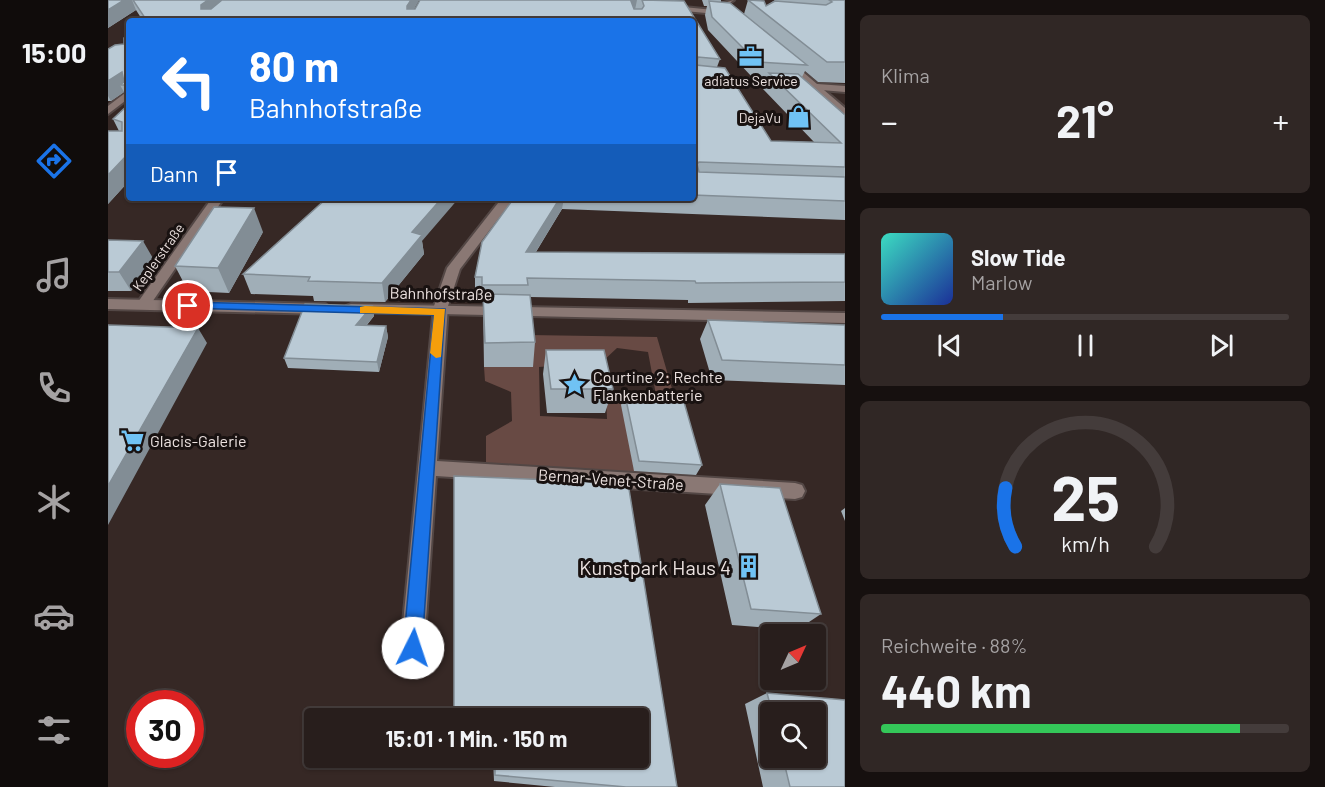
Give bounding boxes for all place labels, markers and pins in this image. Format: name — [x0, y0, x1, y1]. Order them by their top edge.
office icon: adiatus Service — [738, 43, 764, 69]
place label: adiatus Service — [704, 72, 798, 89]
shop icon: DejaVu — [786, 104, 812, 130]
place label: DejaVu — [739, 109, 781, 126]
pin — [162, 280, 213, 331]
place label: Courtine 2: Rechte Flankenbatterie — [593, 367, 723, 404]
place icon: Courtine 2: Rechte Flankenbatterie — [562, 372, 588, 398]
supermarket icon: Glacis-Galerie — [119, 427, 145, 453]
place label: Glacis-Galerie — [150, 431, 247, 450]
building icon: Kunstpark Haus 4 — [736, 554, 762, 580]
place label: Kunstpark Haus 4 — [579, 555, 731, 579]

